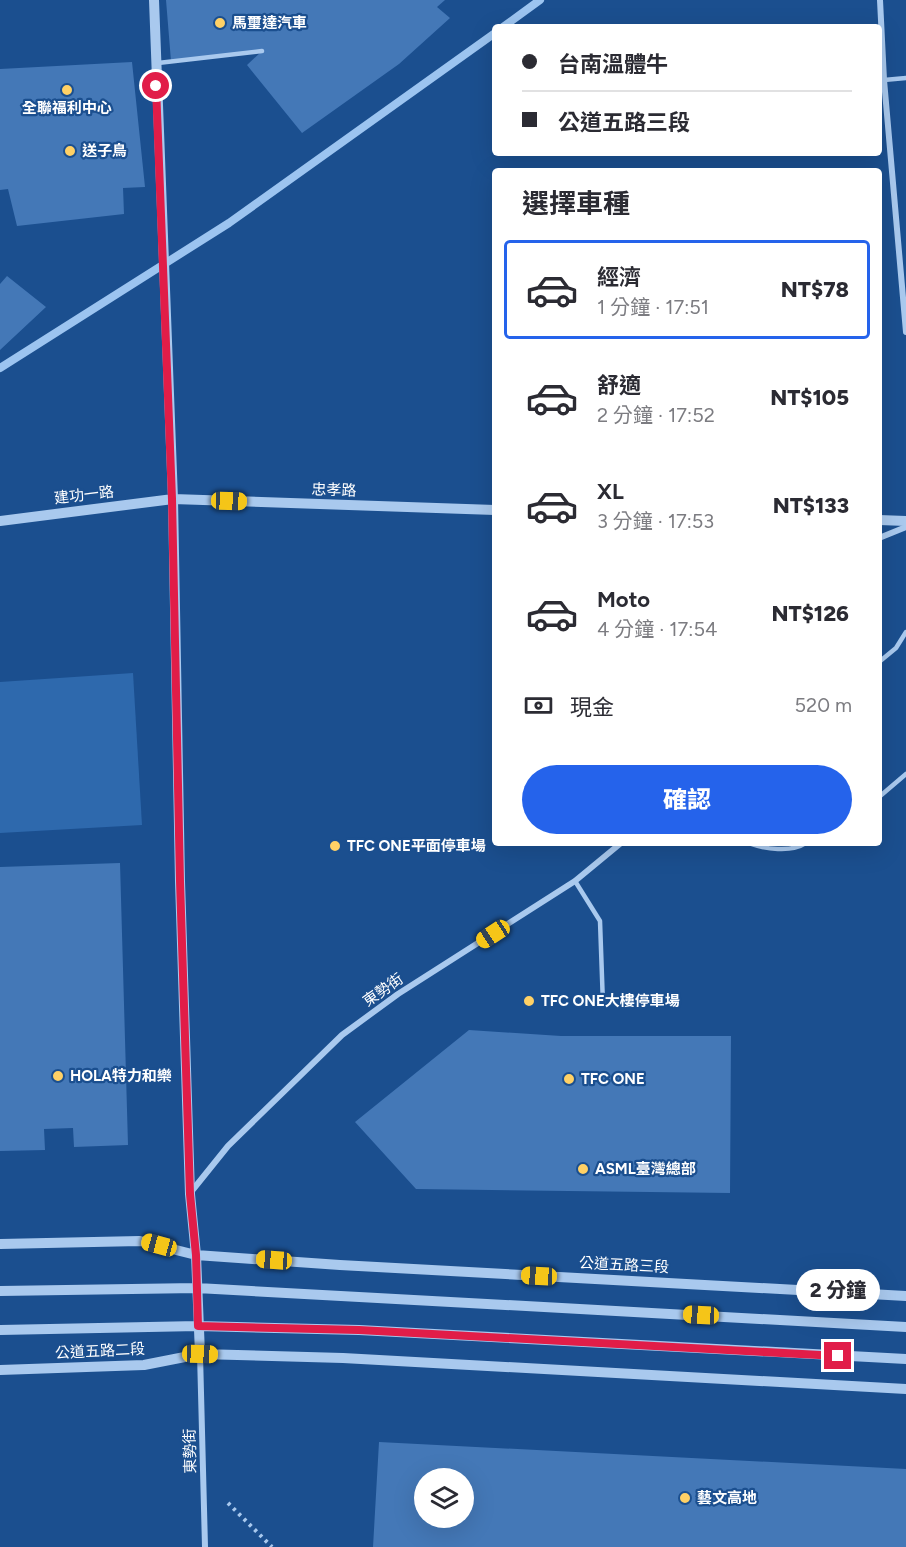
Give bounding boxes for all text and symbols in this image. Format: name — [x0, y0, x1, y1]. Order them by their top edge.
place label: 馬璽達汽車 — [232, 14, 307, 32]
marker: 馬璽達汽車 — [213, 16, 227, 30]
text: 台南溫體牛 — [558, 51, 668, 78]
route start — [142, 72, 169, 99]
marker: 全聯福利中心 — [60, 83, 74, 97]
place label: 全聯福利中心 — [22, 99, 112, 117]
text: 公道五路三段 — [558, 109, 690, 136]
place label: 送子鳥 — [82, 142, 127, 160]
marker: 送子鳥 — [63, 144, 77, 158]
text: 選擇車種 — [522, 187, 630, 220]
icon: car — [525, 263, 579, 317]
text: 經濟 — [597, 264, 641, 291]
text: NT$78 — [781, 276, 849, 303]
text: 1 分鐘 · 17:51 — [597, 295, 709, 319]
icon: car — [525, 371, 579, 425]
text: 舒適 — [597, 372, 641, 399]
text: NT$105 — [770, 384, 849, 411]
text: 2 分鐘 · 17:52 — [597, 403, 715, 427]
text: XL — [597, 478, 624, 505]
icon: car — [525, 479, 579, 533]
street label: 忠孝路 — [311, 480, 357, 500]
street label: 建功一路 — [53, 482, 115, 508]
car — [211, 491, 247, 511]
text: NT$133 — [773, 492, 849, 519]
text: 3 分鐘 · 17:53 — [597, 509, 714, 533]
text: Moto — [597, 586, 650, 613]
icon: car — [525, 587, 579, 641]
text: NT$126 — [772, 600, 849, 627]
text: 4 分鐘 · 17:54 — [597, 617, 717, 641]
icon: cash — [522, 689, 555, 722]
text: 520 m — [795, 693, 852, 717]
text: 現金 — [570, 694, 614, 721]
button: 確認 — [522, 765, 852, 834]
place label: TFC ONE平面停車場 — [347, 837, 486, 855]
marker: TFC ONE平面停車場 — [328, 839, 342, 853]
car — [473, 917, 513, 951]
street label: 東勢街 — [359, 970, 407, 1010]
place label: TFC ONE大樓停車場 — [541, 992, 680, 1010]
marker: TFC ONE大樓停車場 — [522, 994, 536, 1008]
place label: HOLA特力和樂 — [70, 1067, 172, 1085]
marker: HOLA特力和樂 — [51, 1069, 65, 1083]
place label: TFC ONE — [581, 1070, 645, 1088]
marker: TFC ONE — [562, 1072, 576, 1086]
place label: ASML臺灣總部 — [595, 1160, 696, 1178]
marker: ASML臺灣總部 — [576, 1162, 590, 1176]
car — [139, 1232, 179, 1258]
car — [255, 1250, 293, 1270]
street label: 公道五路三段 — [579, 1254, 669, 1276]
car — [521, 1266, 557, 1286]
callout: 2 分鐘 — [796, 1269, 880, 1311]
text: 2 分鐘 — [810, 1278, 866, 1302]
car — [683, 1305, 719, 1325]
street label: 公道五路二段 — [55, 1340, 145, 1362]
route end — [824, 1342, 851, 1369]
car — [182, 1344, 218, 1364]
street label: 東勢街 — [181, 1428, 199, 1474]
map controls — [414, 1468, 474, 1528]
button: layers — [414, 1468, 474, 1528]
place label: 藝文高地 — [697, 1489, 757, 1507]
marker: 藝文高地 — [678, 1491, 692, 1505]

